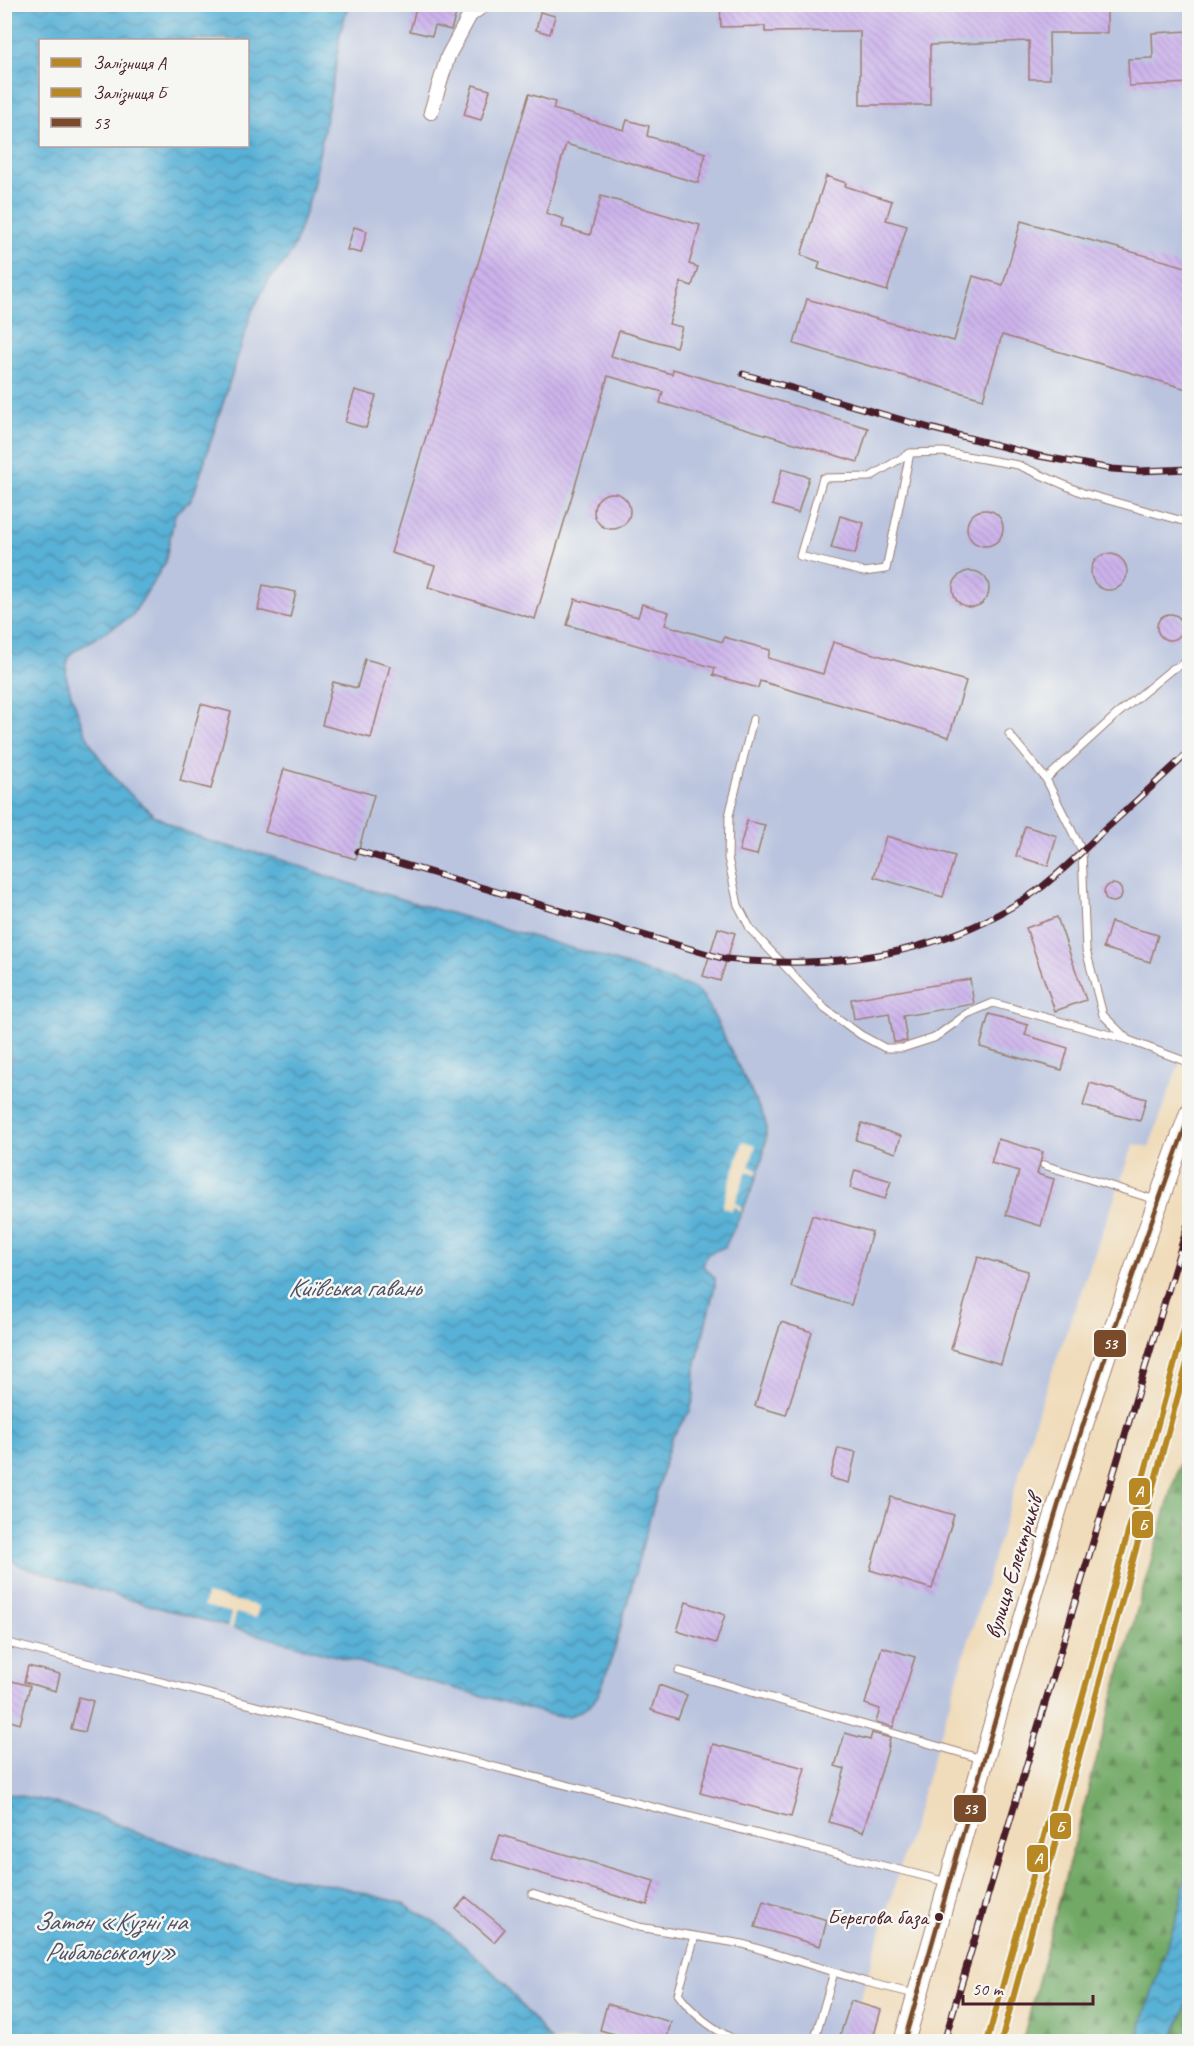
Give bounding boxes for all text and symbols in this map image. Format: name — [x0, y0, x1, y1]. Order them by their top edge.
legend — [39, 39, 249, 147]
text: Залізниця A — [93, 52, 167, 75]
text: Залізниця Б — [93, 82, 169, 105]
text: 53 — [93, 112, 111, 134]
water label: Київська гавань — [288, 1271, 423, 1304]
line badge: 53 — [1093, 1329, 1127, 1358]
text: 53 — [1103, 1334, 1119, 1354]
line badge: A — [1128, 1477, 1151, 1506]
text: A — [1135, 1482, 1145, 1502]
street label: вулиця Електриків — [977, 1486, 1051, 1642]
line badge: Б — [1131, 1510, 1154, 1539]
text: Б — [1139, 1515, 1150, 1535]
line badge: 53 — [953, 1794, 987, 1823]
text: 53 — [963, 1799, 979, 1819]
line badge: Б — [1049, 1812, 1072, 1840]
text: Б — [1056, 1817, 1067, 1837]
line badge: A — [1026, 1844, 1049, 1873]
text: A — [1034, 1849, 1044, 1869]
place label: Берегова база — [827, 1903, 930, 1931]
water label: Затон «Кузні на Рибальському» — [33, 1905, 189, 1968]
marker: Берегова база — [933, 1911, 945, 1923]
scale bar — [963, 1968, 1094, 2006]
text: 50 m — [972, 1978, 1005, 2000]

